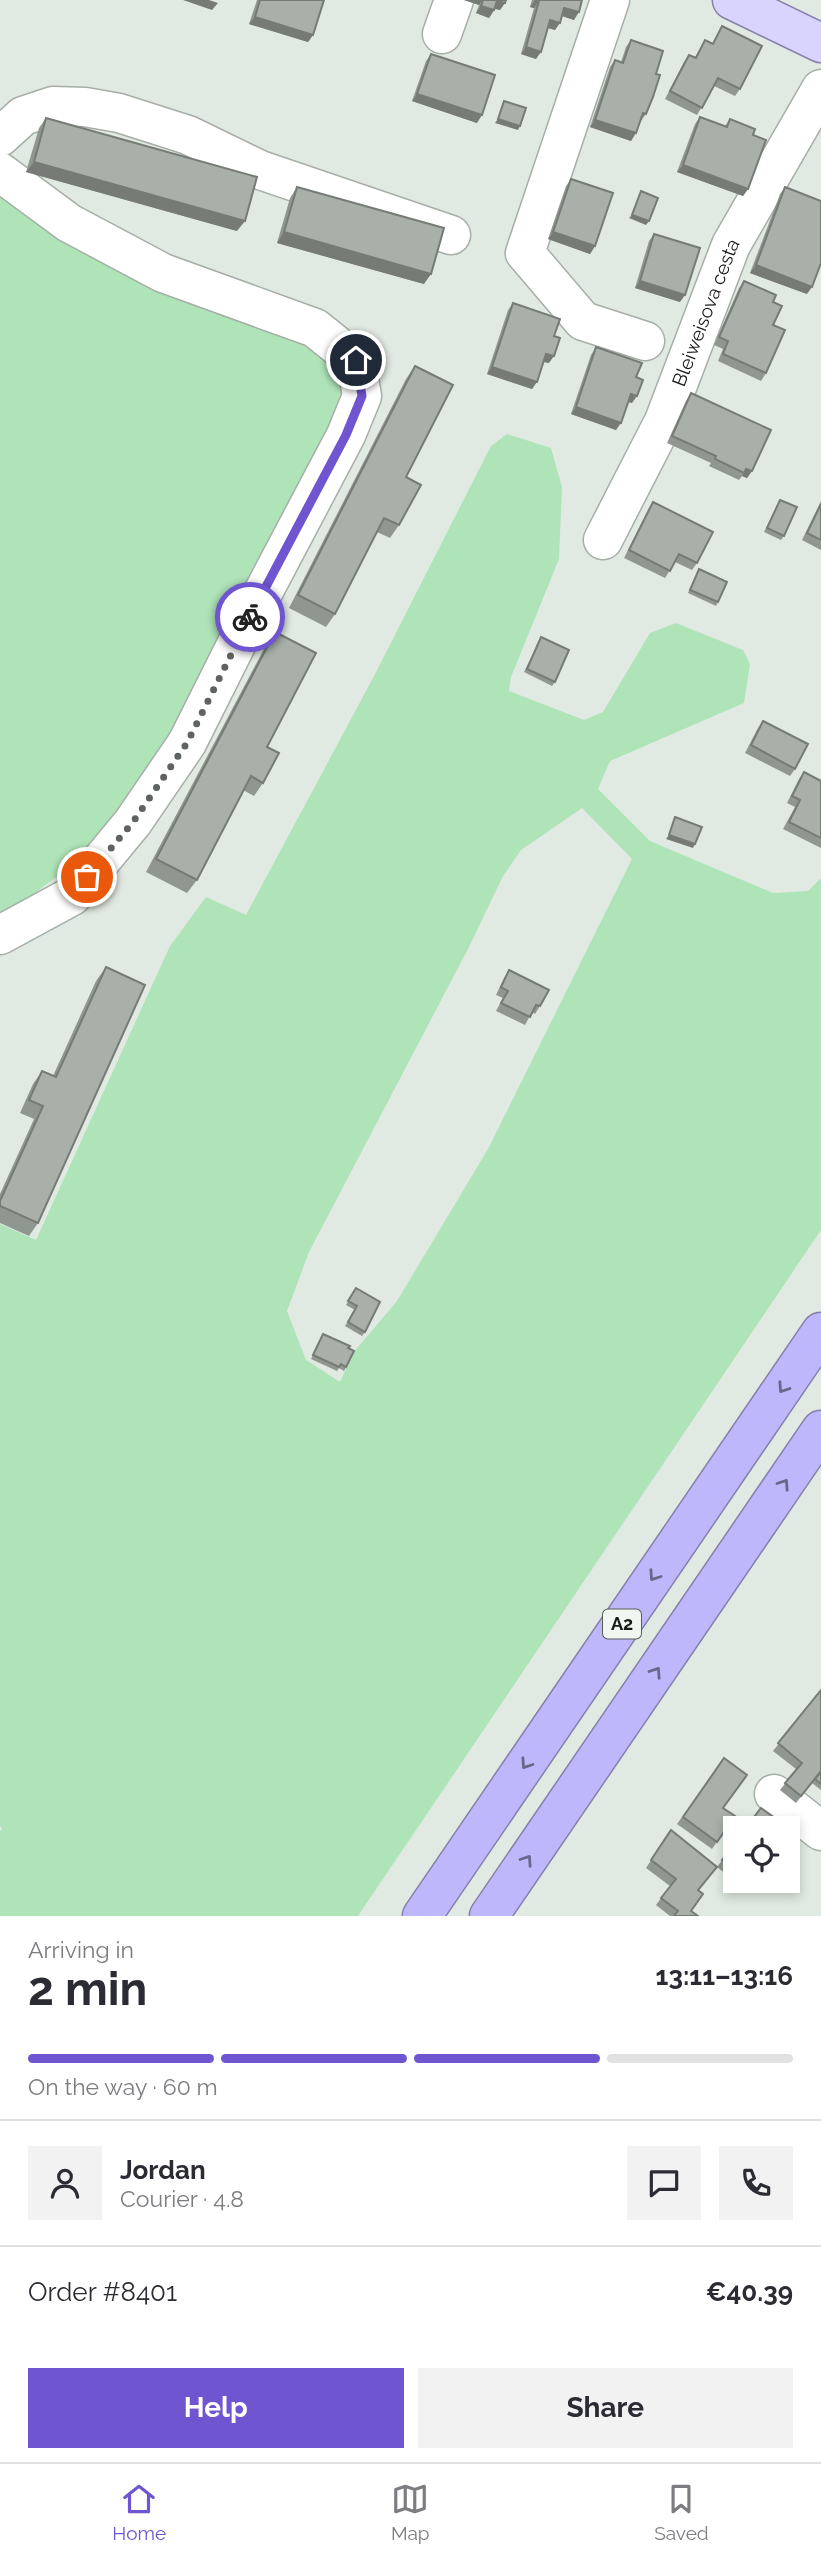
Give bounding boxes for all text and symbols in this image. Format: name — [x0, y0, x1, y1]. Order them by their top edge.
street label: Bleiweisova cesta — [667, 234, 744, 389]
pin — [326, 330, 386, 390]
icon: home — [337, 341, 375, 379]
courier — [215, 582, 285, 652]
icon: bike — [231, 598, 269, 636]
pin — [57, 847, 117, 907]
icon: bag — [68, 858, 106, 896]
one-way arrow — [778, 1380, 791, 1393]
one-way arrow — [776, 1479, 788, 1492]
one-way arrow — [650, 1568, 662, 1581]
road number: A2 — [603, 1610, 641, 1638]
one-way arrow — [648, 1667, 660, 1680]
one-way arrow — [522, 1756, 534, 1769]
map controls — [723, 1816, 800, 1893]
button: locate — [723, 1816, 800, 1893]
one-way arrow — [519, 1855, 531, 1868]
text: Arriving in — [28, 1936, 134, 1963]
text: 13:11–13:16 — [656, 1961, 793, 1991]
text: 2 min — [28, 1962, 147, 2016]
text: On the way · 60 m — [28, 2073, 218, 2100]
button: person — [28, 2146, 102, 2220]
button: chat — [627, 2146, 701, 2220]
button: phone — [719, 2146, 793, 2220]
text: Jordan — [120, 2155, 206, 2185]
text: Courier · 4.8 — [120, 2185, 244, 2212]
text: Order #8401 — [28, 2277, 177, 2307]
text: €40.39 — [706, 2277, 793, 2307]
button: Help — [28, 2368, 404, 2448]
button: Share — [418, 2368, 793, 2448]
tab: Home — [112, 2480, 166, 2544]
tab: Map — [391, 2480, 430, 2544]
tab: Saved — [654, 2480, 709, 2544]

